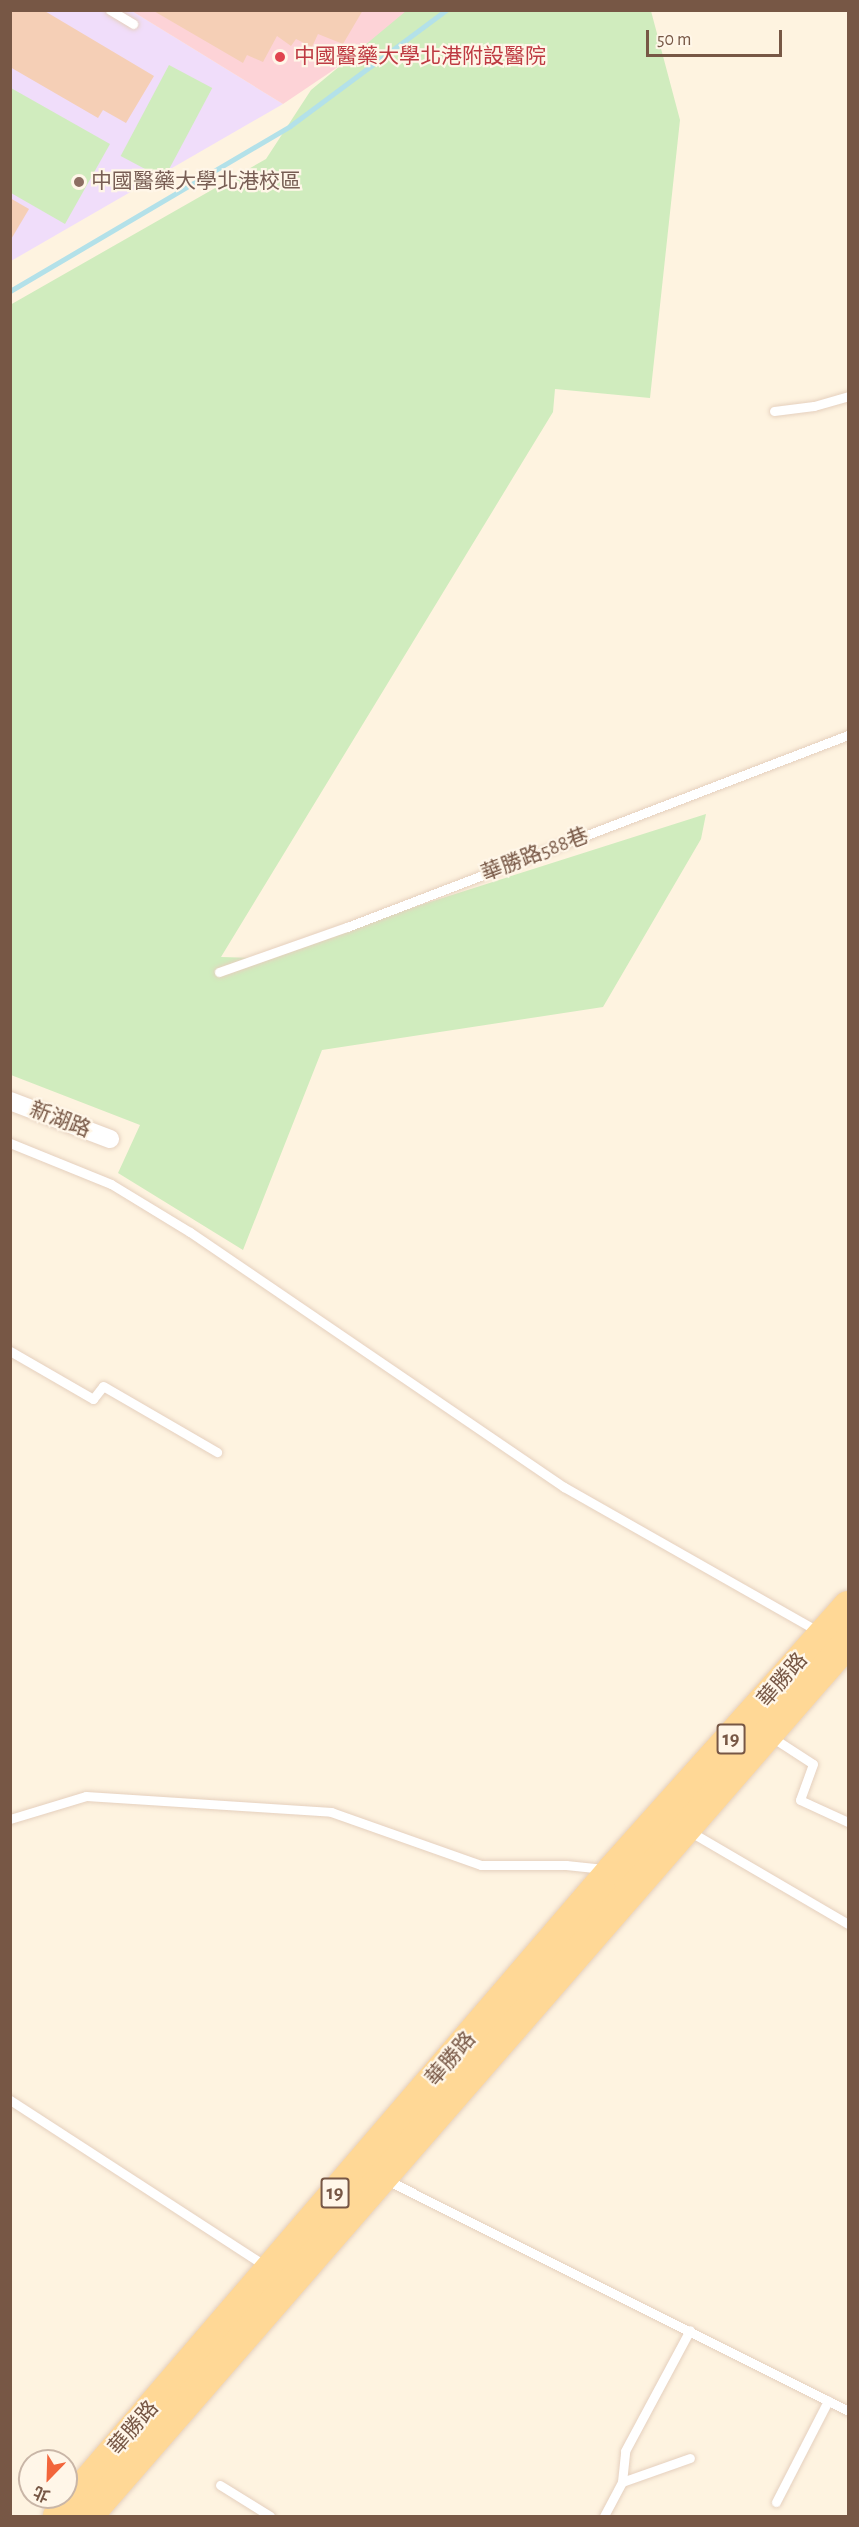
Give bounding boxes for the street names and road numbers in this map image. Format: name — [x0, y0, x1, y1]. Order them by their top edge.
street label: 華勝路588巷 — [478, 823, 592, 887]
street label: 新湖路 — [26, 1097, 94, 1143]
street label: 華勝路 — [753, 1648, 813, 1712]
road number: 19 — [716, 1722, 746, 1756]
street label: 華勝路 — [421, 2027, 481, 2091]
road number: 19 — [320, 2176, 350, 2210]
street label: 華勝路 — [104, 2396, 164, 2460]

